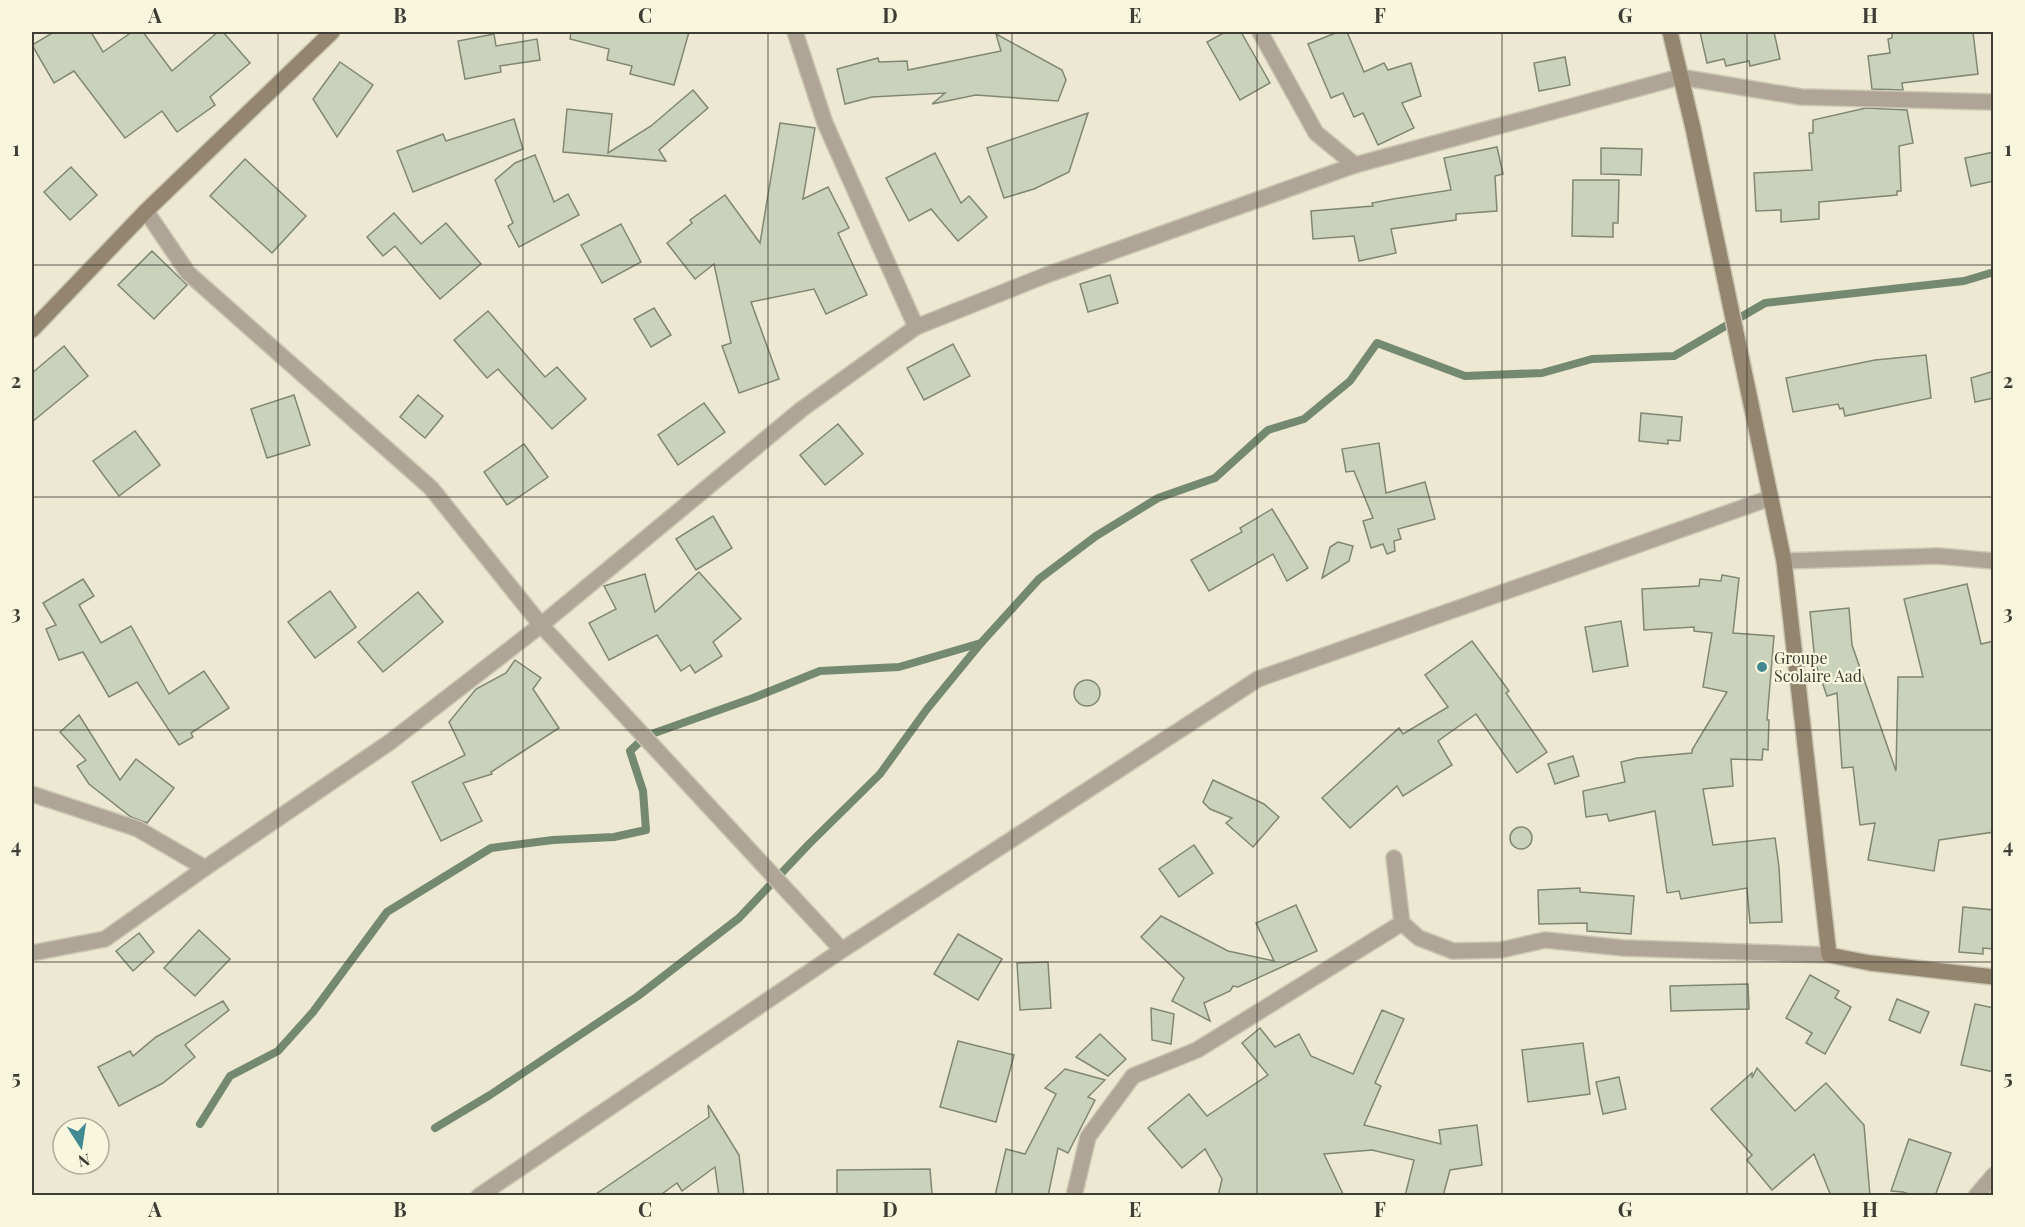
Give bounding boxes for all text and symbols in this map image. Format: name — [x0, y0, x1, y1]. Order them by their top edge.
text: A — [147, 1, 162, 28]
text: B — [393, 1, 407, 28]
text: C — [638, 1, 652, 28]
text: D — [882, 1, 898, 28]
text: E — [1129, 1, 1141, 28]
text: F — [1374, 1, 1386, 28]
text: G — [1618, 1, 1633, 28]
text: H — [1862, 1, 1878, 28]
text: 1 — [12, 134, 20, 161]
text: 1 — [2004, 134, 2012, 161]
text: 2 — [11, 366, 21, 393]
text: 2 — [2003, 366, 2013, 393]
text: 3 — [11, 598, 21, 625]
text: 3 — [2003, 598, 2013, 625]
place label: Groupe Scolaire Aad — [1774, 647, 1862, 686]
marker: Groupe Scolaire Aad — [1755, 660, 1769, 674]
text: 4 — [11, 831, 21, 858]
text: 4 — [2003, 831, 2013, 858]
text: 5 — [11, 1063, 21, 1090]
text: 5 — [2003, 1063, 2013, 1090]
north arrow — [51, 1116, 111, 1176]
text: N — [76, 1150, 92, 1173]
text: A — [147, 1195, 162, 1222]
text: B — [393, 1195, 407, 1222]
text: C — [638, 1195, 652, 1222]
text: D — [882, 1195, 898, 1222]
text: E — [1129, 1195, 1141, 1222]
text: F — [1374, 1195, 1386, 1222]
text: G — [1618, 1195, 1633, 1222]
text: H — [1862, 1195, 1878, 1222]

